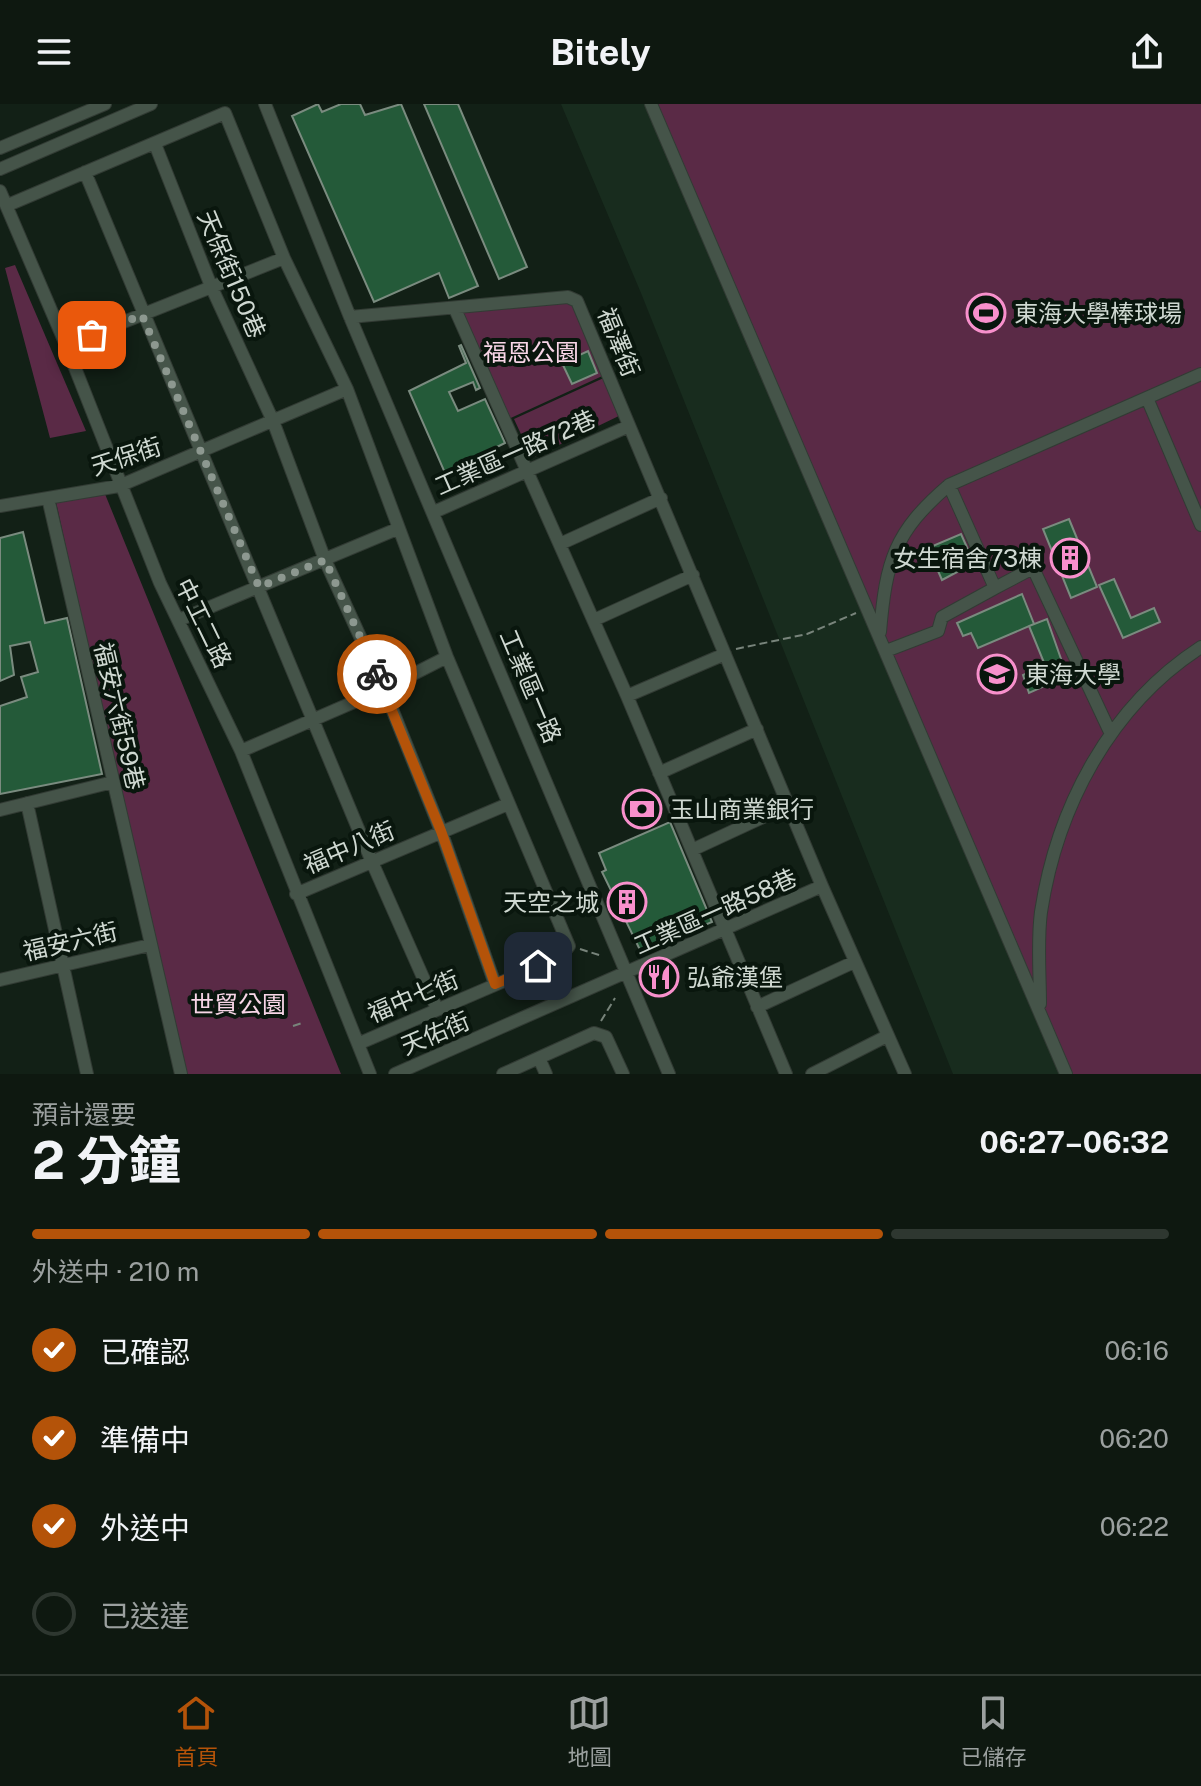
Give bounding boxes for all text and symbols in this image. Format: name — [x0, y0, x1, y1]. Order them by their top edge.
icon: menu — [32, 30, 76, 74]
icon: share — [1125, 30, 1169, 74]
text: Bitely — [550, 31, 651, 73]
street label: 天保街150巷 — [193, 206, 271, 342]
sports icon: 東海大學棒球場 — [965, 292, 1007, 334]
place label: 東海大學棒球場 — [1014, 299, 1182, 327]
pin — [58, 301, 126, 369]
street label: 福澤街 — [593, 303, 645, 381]
icon: bag — [70, 313, 114, 357]
park label: 福恩公園 — [483, 338, 579, 366]
street label: 工業區一路72巷 — [430, 404, 600, 500]
street label: 天保街 — [87, 432, 165, 480]
building icon: 女生宿舍73棟 — [1049, 537, 1091, 579]
place label: 女生宿舍73棟 — [893, 544, 1042, 572]
street label: 中工二路 — [170, 574, 238, 672]
street label: 工業區一路 — [495, 625, 567, 747]
courier — [337, 634, 417, 714]
street label: 福安六街59巷 — [89, 640, 151, 792]
icon: bike — [355, 652, 399, 696]
school or university icon: 東海大學 — [976, 653, 1018, 695]
place label: 東海大學 — [1025, 660, 1121, 688]
bank icon: 玉山商業銀行 — [621, 788, 663, 830]
place label: 玉山商業銀行 — [670, 795, 814, 823]
street label: 福中八街 — [299, 815, 399, 879]
street label: 工業區一路58巷 — [629, 863, 801, 959]
building icon: 天空之城 — [606, 881, 648, 923]
place label: 天空之城 — [503, 888, 599, 916]
street label: 福安六街 — [20, 917, 120, 965]
pin — [504, 932, 572, 1000]
icon: home — [516, 944, 560, 988]
restaurant icon: 弘爺漢堡 — [638, 956, 680, 998]
place label: 弘爺漢堡 — [687, 963, 783, 991]
street label: 福中七街 — [363, 964, 463, 1028]
park label: 世貿公園 — [190, 990, 286, 1018]
street label: 天佑街 — [396, 1006, 474, 1060]
text: 預計還要 — [32, 1099, 136, 1130]
text: 06:27–06:32 — [980, 1124, 1169, 1160]
text: 2 分鐘 — [32, 1130, 181, 1191]
text: 外送中 · 210 m — [32, 1256, 199, 1287]
icon: check — [32, 1328, 76, 1372]
text: 已確認 — [100, 1334, 190, 1370]
text: 06:16 — [1104, 1335, 1169, 1366]
icon: check — [32, 1416, 76, 1460]
text: 準備中 — [100, 1422, 190, 1458]
text: 06:20 — [1099, 1423, 1169, 1454]
icon: check — [32, 1504, 76, 1548]
text: 外送中 — [100, 1510, 190, 1546]
text: 06:22 — [1100, 1511, 1169, 1542]
text: 已送達 — [100, 1598, 190, 1634]
tab: 首頁 — [174, 1691, 219, 1771]
tab: 地圖 — [567, 1691, 612, 1771]
tab: 已儲存 — [960, 1691, 1027, 1771]

